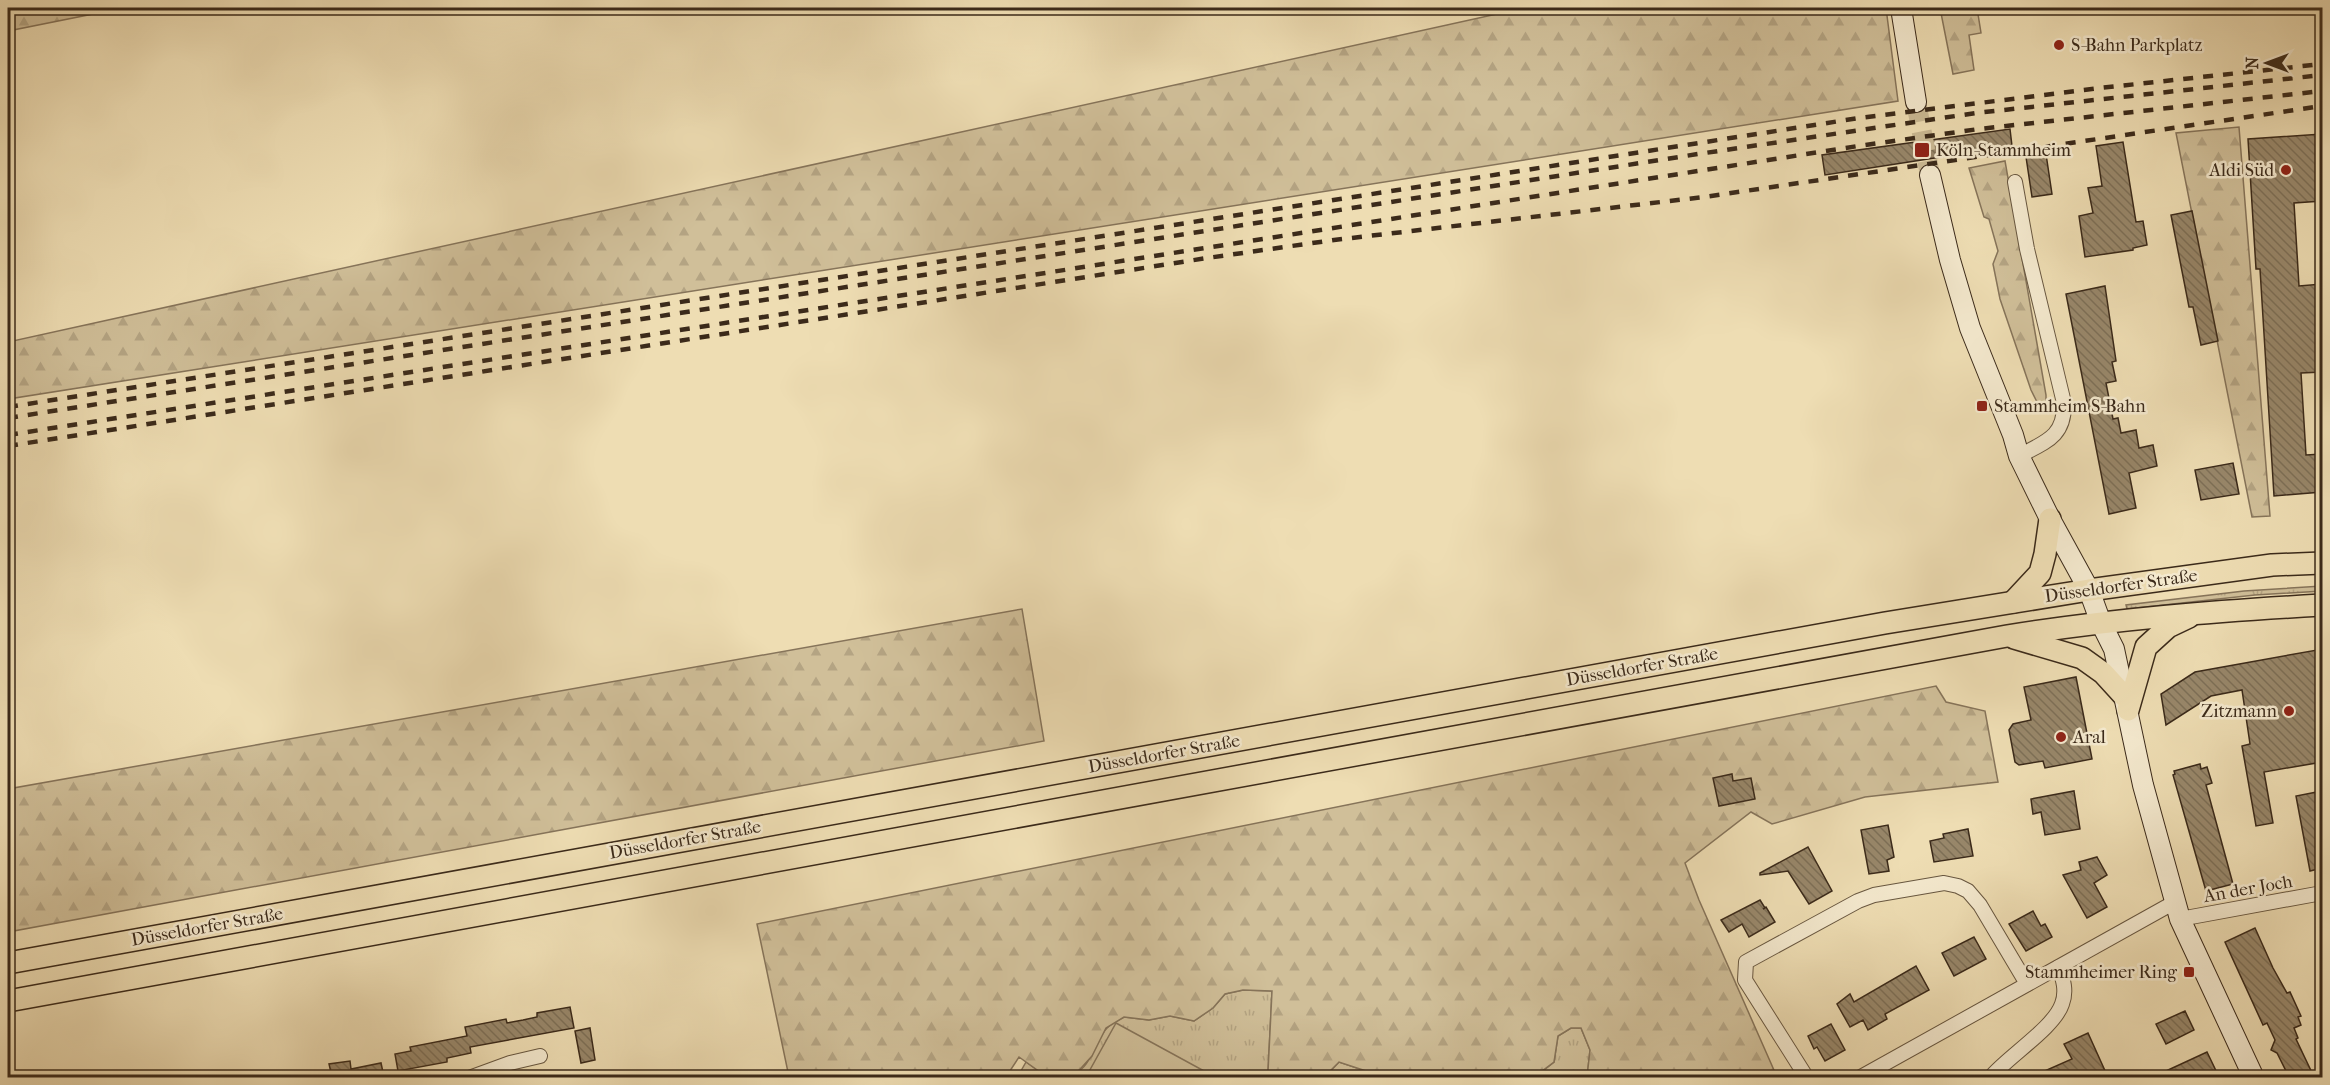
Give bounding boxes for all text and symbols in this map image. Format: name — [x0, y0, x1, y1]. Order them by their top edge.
north arrow — [2237, 33, 2297, 93]
place label: S-Bahn Parkplatz — [2071, 35, 2203, 56]
marker: S-Bahn Parkplatz — [2052, 38, 2066, 52]
text: N — [2243, 56, 2262, 69]
place label: Köln-Stammheim — [1936, 140, 2071, 161]
marker: Köln-Stammheim — [1913, 141, 1931, 159]
place label: Aldi Süd — [2208, 160, 2274, 181]
marker: Aldi Süd — [2279, 163, 2293, 177]
place label: Stammheim S-Bahn — [1994, 396, 2146, 417]
marker: Stammheim S-Bahn — [1975, 399, 1989, 413]
street label: Düsseldorfer Straße — [2043, 565, 2199, 607]
street label: Düsseldorfer Straße — [1564, 643, 1720, 691]
place label: Zitzmann — [2201, 701, 2278, 722]
marker: Zitzmann — [2282, 704, 2296, 718]
place label: Aral — [2072, 727, 2106, 748]
street label: Düsseldorfer Straße — [1086, 730, 1242, 778]
marker: Aral — [2054, 730, 2068, 744]
street label: Düsseldorfer Straße — [607, 816, 763, 864]
street label: An der Joch — [2201, 871, 2294, 907]
street label: Düsseldorfer Straße — [129, 903, 285, 951]
place label: Stammheimer Ring — [2025, 962, 2177, 983]
marker: Stammheimer Ring — [2182, 965, 2196, 979]

